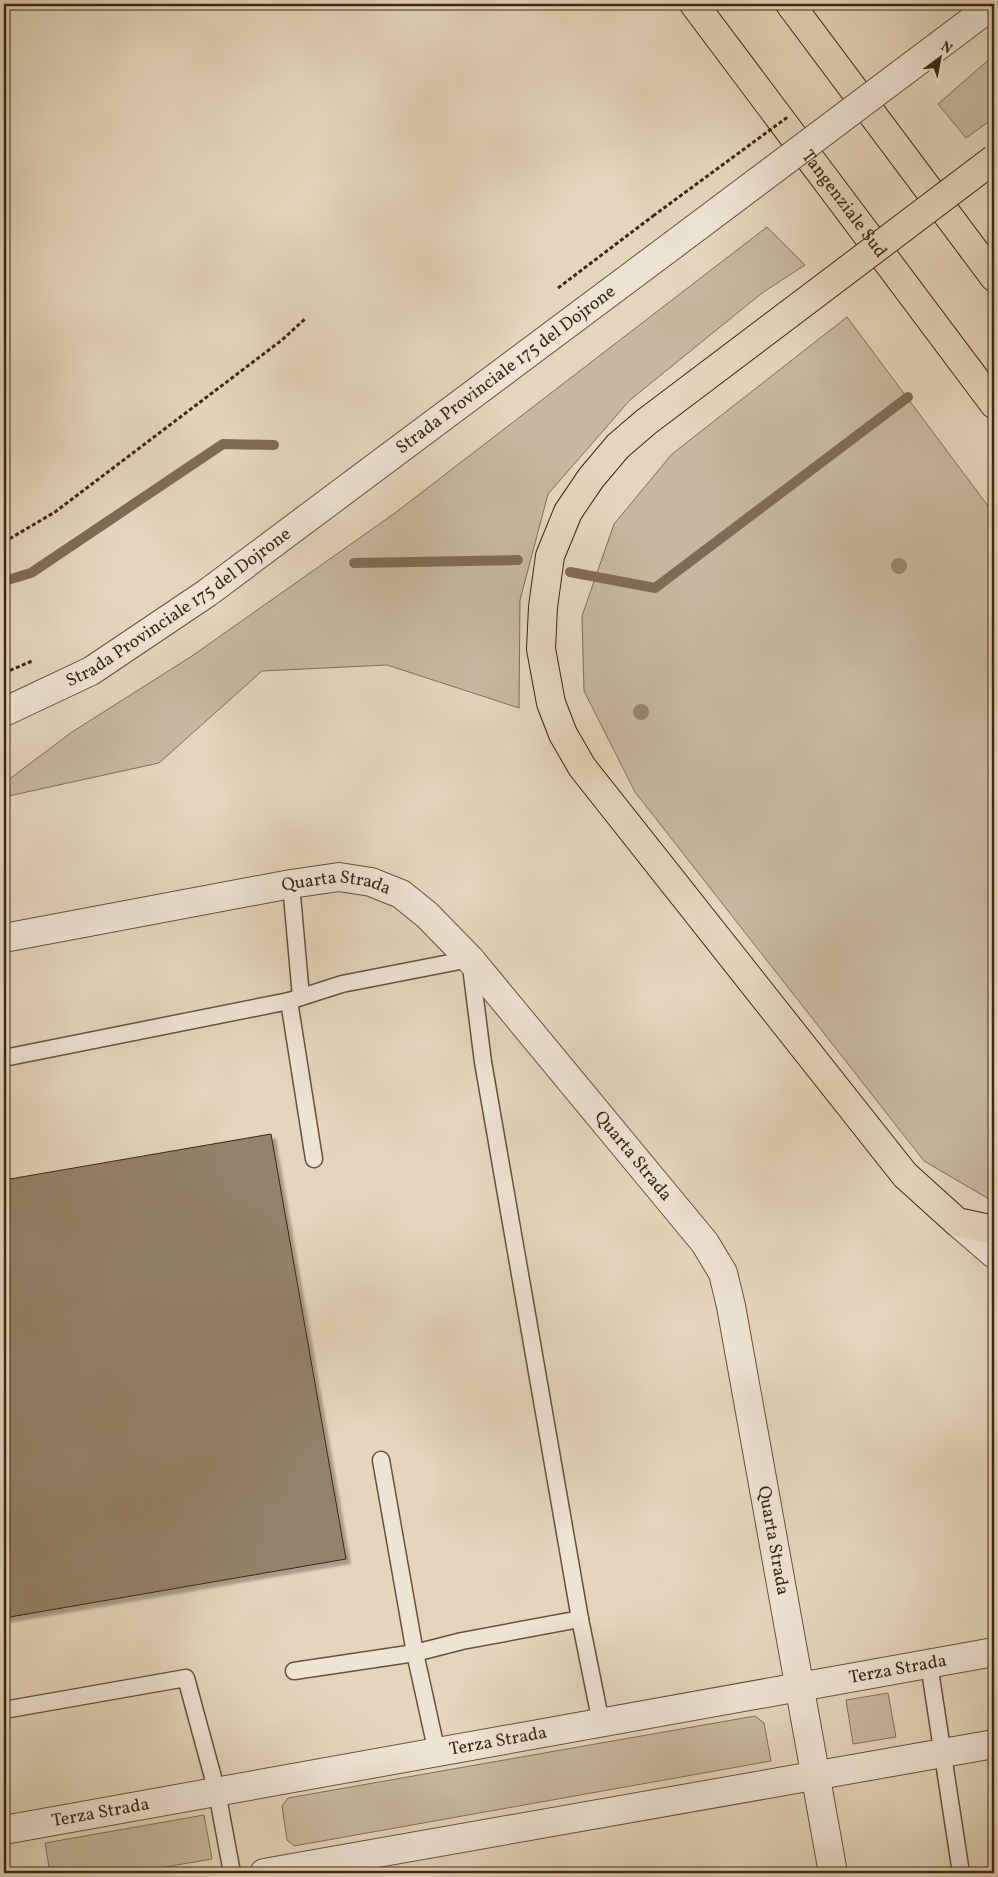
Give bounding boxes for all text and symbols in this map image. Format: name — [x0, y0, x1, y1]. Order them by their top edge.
north arrow — [916, 32, 966, 82]
text: N — [937, 37, 955, 59]
street label: Tangenziale Sud — [795, 145, 893, 263]
street label: Strada Provinciale 175 del Dojrone — [391, 279, 621, 460]
street label: Strada Provinciale 175 del Dojrone — [62, 522, 296, 694]
street label: Quarta Strada — [279, 865, 395, 901]
street label: Quarta Strada — [588, 1105, 678, 1207]
street label: Quarta Strada — [751, 1484, 795, 1597]
street label: Terza Strada — [847, 1648, 949, 1690]
street label: Terza Strada — [447, 1720, 549, 1762]
street label: Terza Strada — [50, 1792, 151, 1834]

